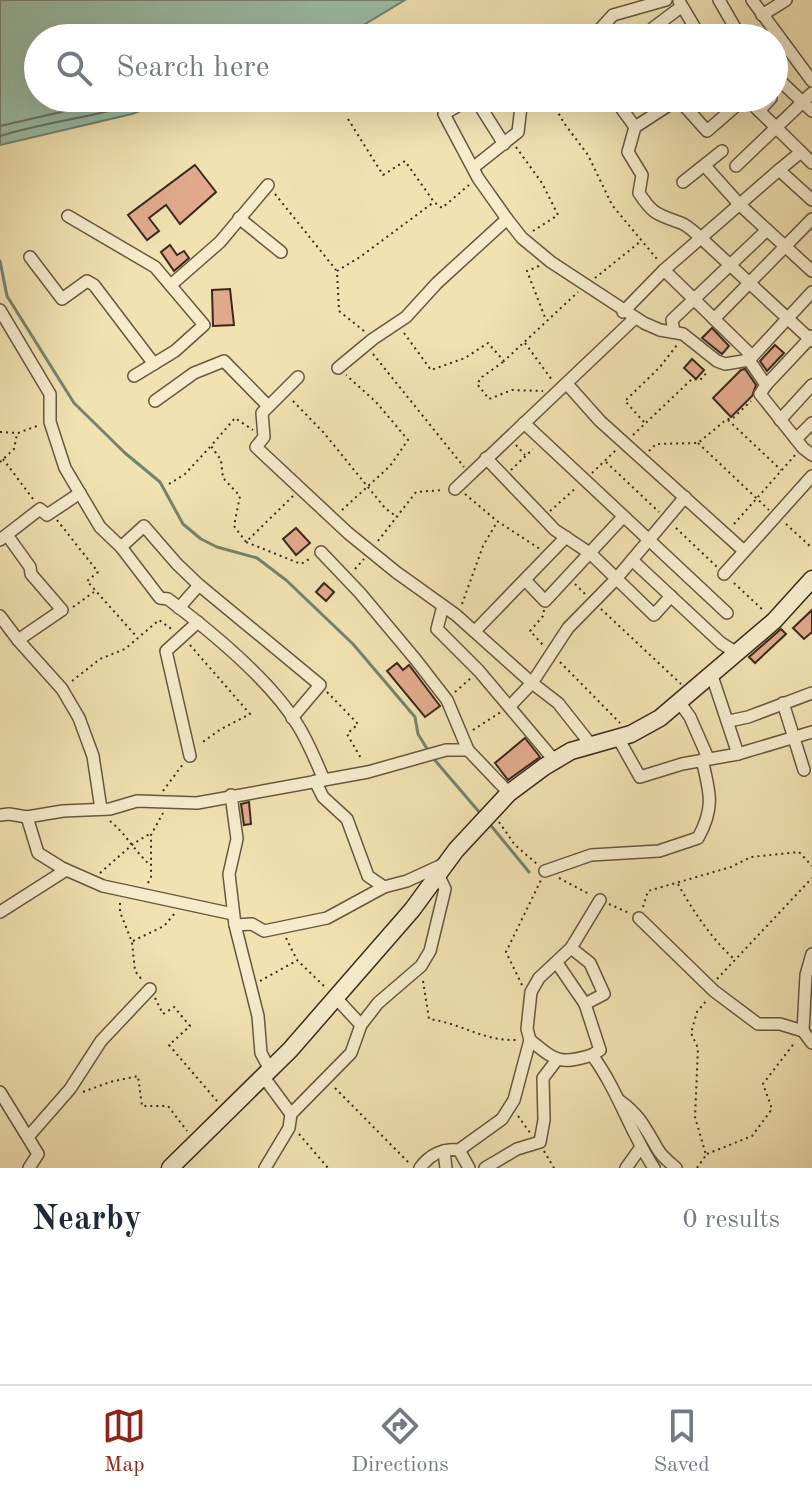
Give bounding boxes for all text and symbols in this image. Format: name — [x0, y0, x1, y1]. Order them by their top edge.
search box — [24, 24, 788, 112]
icon: search — [52, 46, 96, 90]
text: Search here — [116, 53, 270, 83]
text: Nearby — [32, 1203, 142, 1237]
text: 0 results — [682, 1207, 780, 1233]
tab: Map — [102, 1404, 146, 1479]
tab: Directions — [351, 1404, 449, 1479]
tab: Saved — [654, 1404, 710, 1479]

